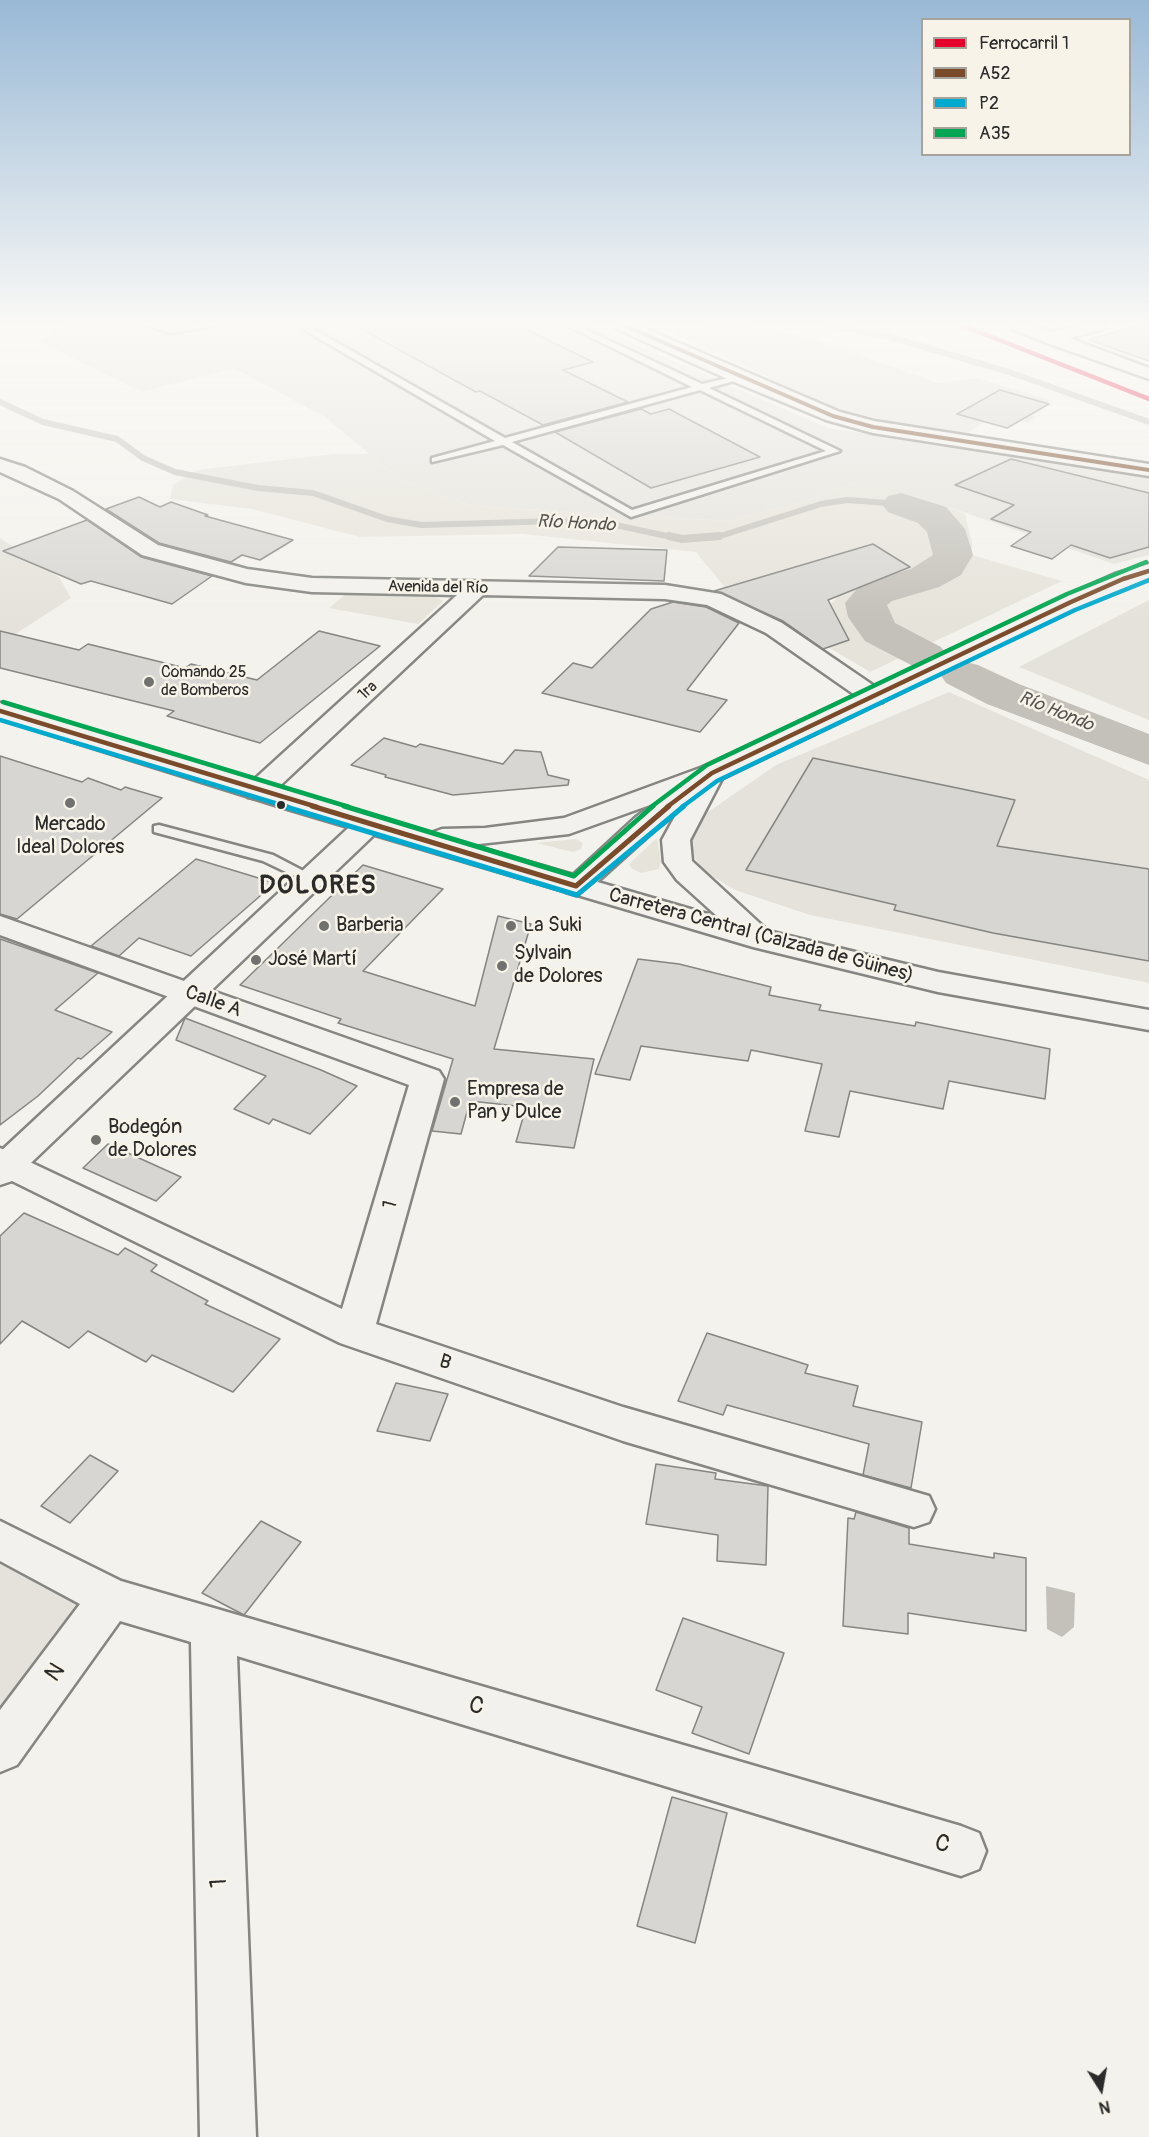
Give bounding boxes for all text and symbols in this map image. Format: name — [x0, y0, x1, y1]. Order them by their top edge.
legend — [921, 18, 1131, 156]
text: Ferrocarril 1 — [979, 32, 1069, 55]
text: A52 — [979, 62, 1011, 85]
text: P2 — [979, 92, 999, 115]
text: A35 — [979, 122, 1010, 145]
water label: Río Hondo — [536, 511, 616, 537]
street label: Avenida del Río — [388, 578, 488, 598]
place label: Comando 25 de Bomberos — [161, 663, 249, 701]
marker: Comando 25 de Bomberos — [142, 675, 156, 689]
street label: 1ra — [354, 677, 382, 705]
water label: Río Hondo — [1016, 687, 1096, 737]
marker: Mercado Ideal Dolores — [63, 796, 77, 810]
unlabelled marker — [275, 799, 287, 811]
place label: Mercado Ideal Dolores — [16, 813, 124, 860]
district label: DOLORES — [259, 870, 377, 902]
street label: Carretera Central (Calzada de Güines) — [606, 884, 916, 988]
place label: Barberia — [336, 914, 403, 938]
place label: La Suki — [523, 914, 582, 938]
marker: Barberia — [317, 919, 331, 933]
marker: La Suki — [504, 919, 518, 933]
place label: Sylvain de Dolores — [514, 942, 603, 989]
place label: José Martí — [268, 948, 357, 972]
marker: José Martí — [249, 953, 263, 967]
marker: Sylvain de Dolores — [495, 959, 509, 973]
street label: Calle A — [181, 981, 245, 1023]
place label: Empresa de Pan y Dulce — [467, 1078, 564, 1125]
marker: Empresa de Pan y Dulce — [448, 1095, 462, 1109]
place label: Bodegón de Dolores — [108, 1116, 197, 1163]
marker: Bodegón de Dolores — [89, 1133, 103, 1147]
street label: 1 — [378, 1198, 404, 1212]
street label: B — [436, 1350, 454, 1376]
street label: N — [40, 1658, 72, 1688]
street label: C — [465, 1691, 487, 1723]
street label: C — [931, 1829, 953, 1861]
street label: 1 — [205, 1878, 235, 1888]
north arrow — [1071, 2059, 1131, 2119]
text: N — [1097, 2096, 1112, 2118]

